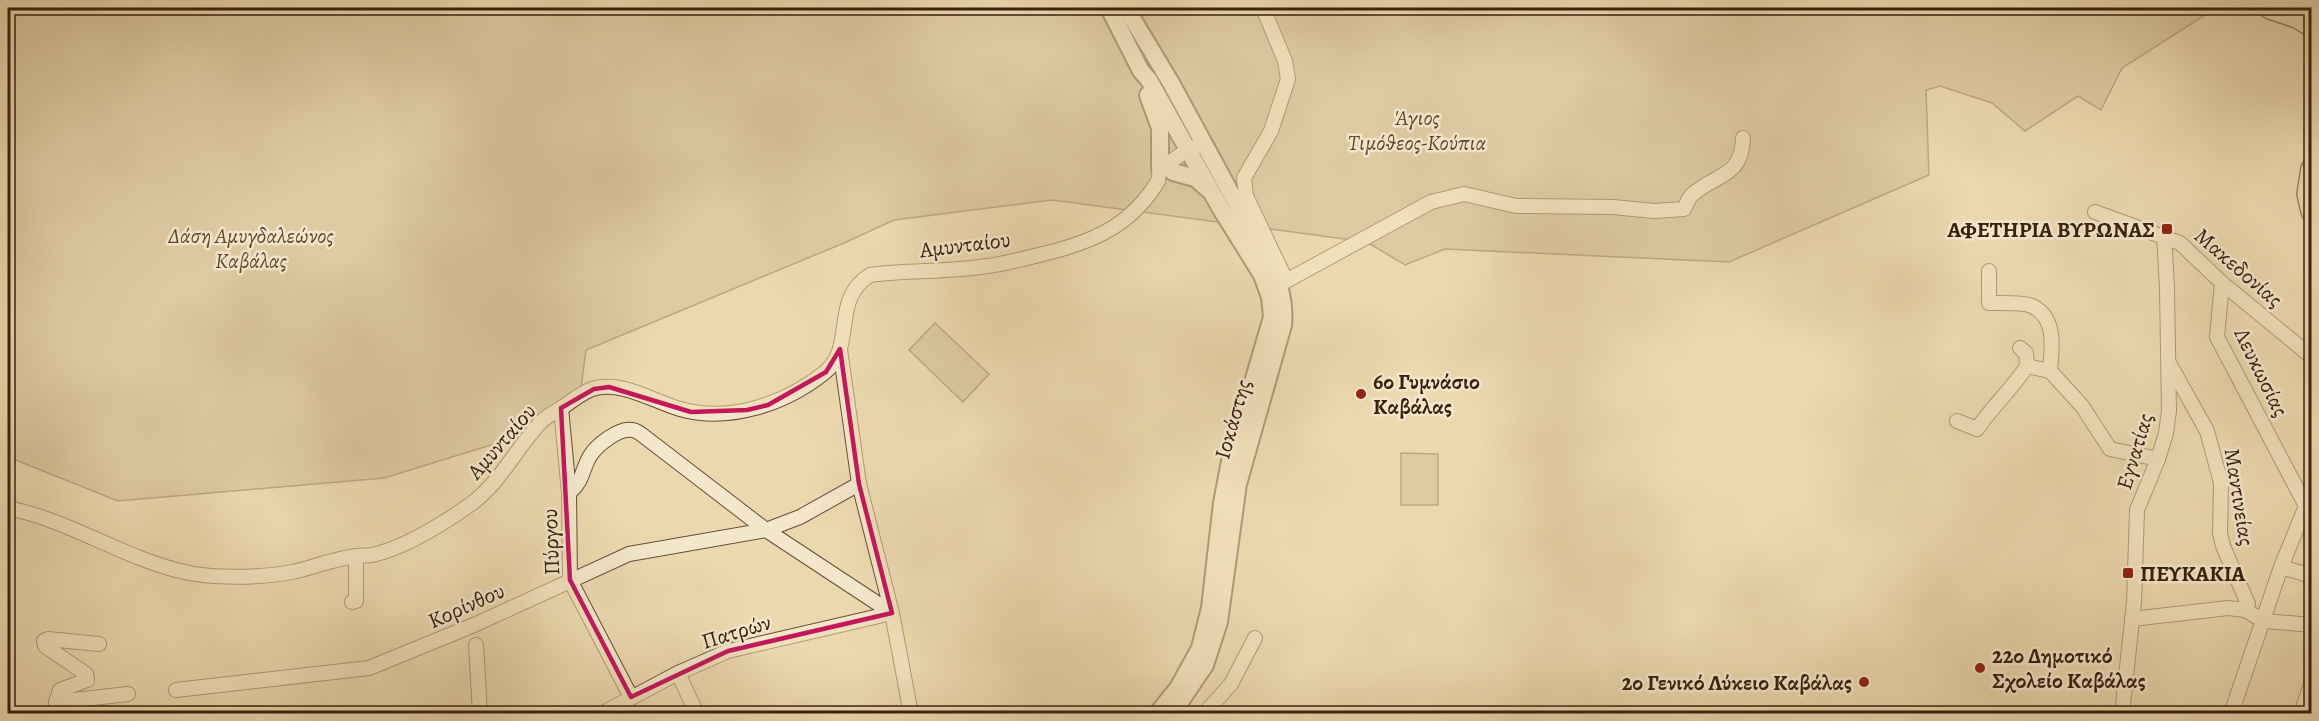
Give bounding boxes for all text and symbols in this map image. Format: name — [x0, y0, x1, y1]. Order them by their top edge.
park label: 'Αγιος Τιμόθεος-Κούπια — [1348, 103, 1486, 158]
place label: ΑΦΕΤΗΡΙΑ ΒΥΡΩΝΑΣ — [1946, 215, 2155, 245]
park label: Δάση Αμυγδαλεώνος Καβάλας — [167, 221, 334, 276]
street label: Μακεδονίας — [2188, 221, 2289, 314]
marker: ΑΦΕΤΗΡΙΑ ΒΥΡΩΝΑΣ — [2160, 222, 2174, 236]
street label: Αμυνταίου — [917, 225, 1012, 266]
street label: Λευκωσίας — [2226, 322, 2296, 422]
place label: 6ο Γυμνάσιο Καβάλας — [1373, 367, 1480, 422]
street label: Ιοκάστης — [1207, 376, 1259, 463]
marker: 6ο Γυμνάσιο Καβάλας — [1354, 387, 1368, 401]
street label: Αμυνταίου — [460, 397, 543, 487]
street label: Εγνατίας — [2109, 409, 2161, 493]
street label: Μαντινείας — [2216, 446, 2262, 548]
street label: Πύργου — [535, 508, 567, 576]
place label: ΠΕΥΚΑΚΙΑ — [2140, 559, 2245, 589]
marker: ΠΕΥΚΑΚΙΑ — [2121, 566, 2135, 580]
street label: Κορίνθου — [423, 576, 509, 636]
street label: Πατρών — [698, 607, 775, 657]
place label: 22ο Δημοτικό Σχολείο Καβάλας — [1992, 641, 2146, 696]
marker: 22ο Δημοτικό Σχολείο Καβάλας — [1973, 661, 1987, 675]
place label: 2ο Γενικό Λύκειο Καβάλας — [1622, 668, 1852, 698]
marker: 2ο Γενικό Λύκειο Καβάλας — [1857, 675, 1871, 689]

